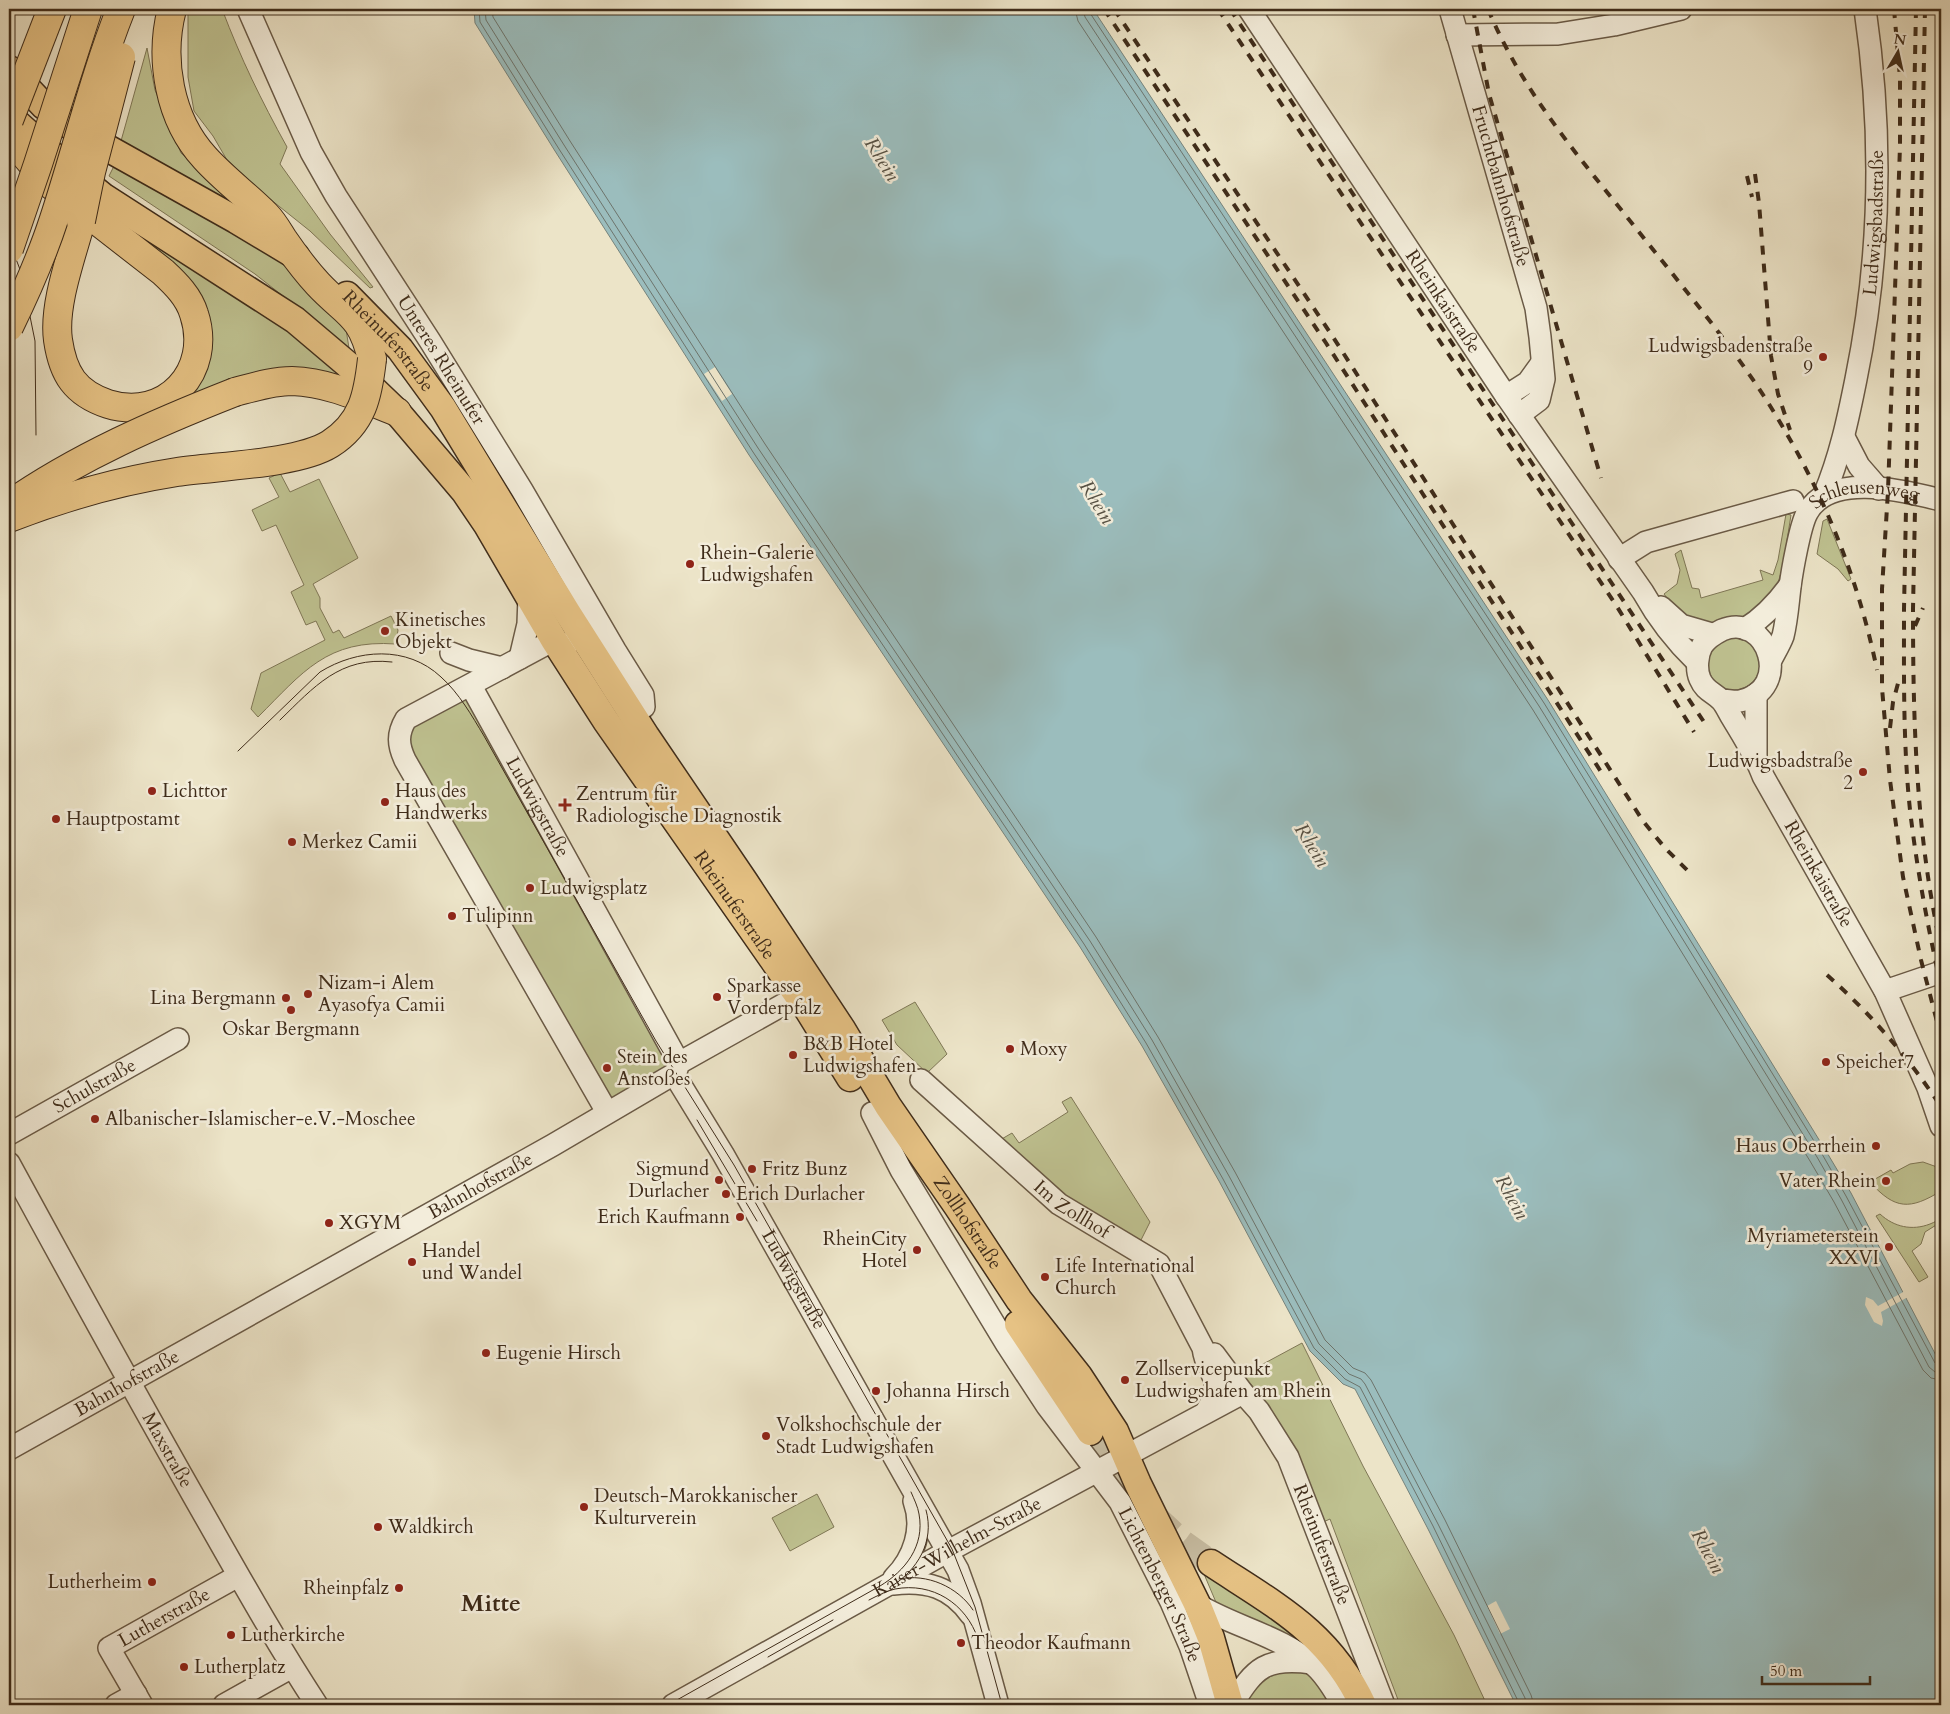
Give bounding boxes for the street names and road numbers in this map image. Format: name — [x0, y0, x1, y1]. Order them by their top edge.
street label: Fruchtbahnhofstraße — [1465, 102, 1536, 270]
street label: Ludwigsbadstraße — [1857, 150, 1890, 297]
street label: Rheinkaistraße — [1399, 244, 1487, 358]
street label: Rheinuferstraße — [336, 285, 440, 397]
street label: Unteres Rheinufer — [391, 290, 492, 430]
street label: Schleusenweg — [1803, 474, 1923, 515]
street label: Ludwigstraße — [500, 752, 576, 862]
street label: Rheinkaistraße — [1778, 816, 1859, 933]
street label: Rheinuferstraße — [687, 845, 782, 965]
street label: Schulstraße — [48, 1052, 141, 1120]
street label: Bahnhofstraße — [423, 1146, 538, 1225]
street label: Zollhofstraße — [927, 1171, 1008, 1275]
street label: Im Zollhof — [1028, 1174, 1118, 1246]
street label: Ludwigstraße — [755, 1225, 832, 1334]
street label: Bahnhofstraße — [70, 1343, 184, 1423]
street label: Maxstraße — [136, 1407, 199, 1493]
street label: Rheinuferstraße — [1287, 1480, 1357, 1609]
street label: Kaiser-Wilhelm-Straße — [868, 1490, 1046, 1604]
street label: Lichtenberger Straße — [1112, 1503, 1208, 1666]
street label: Lutherstraße — [113, 1581, 215, 1653]

